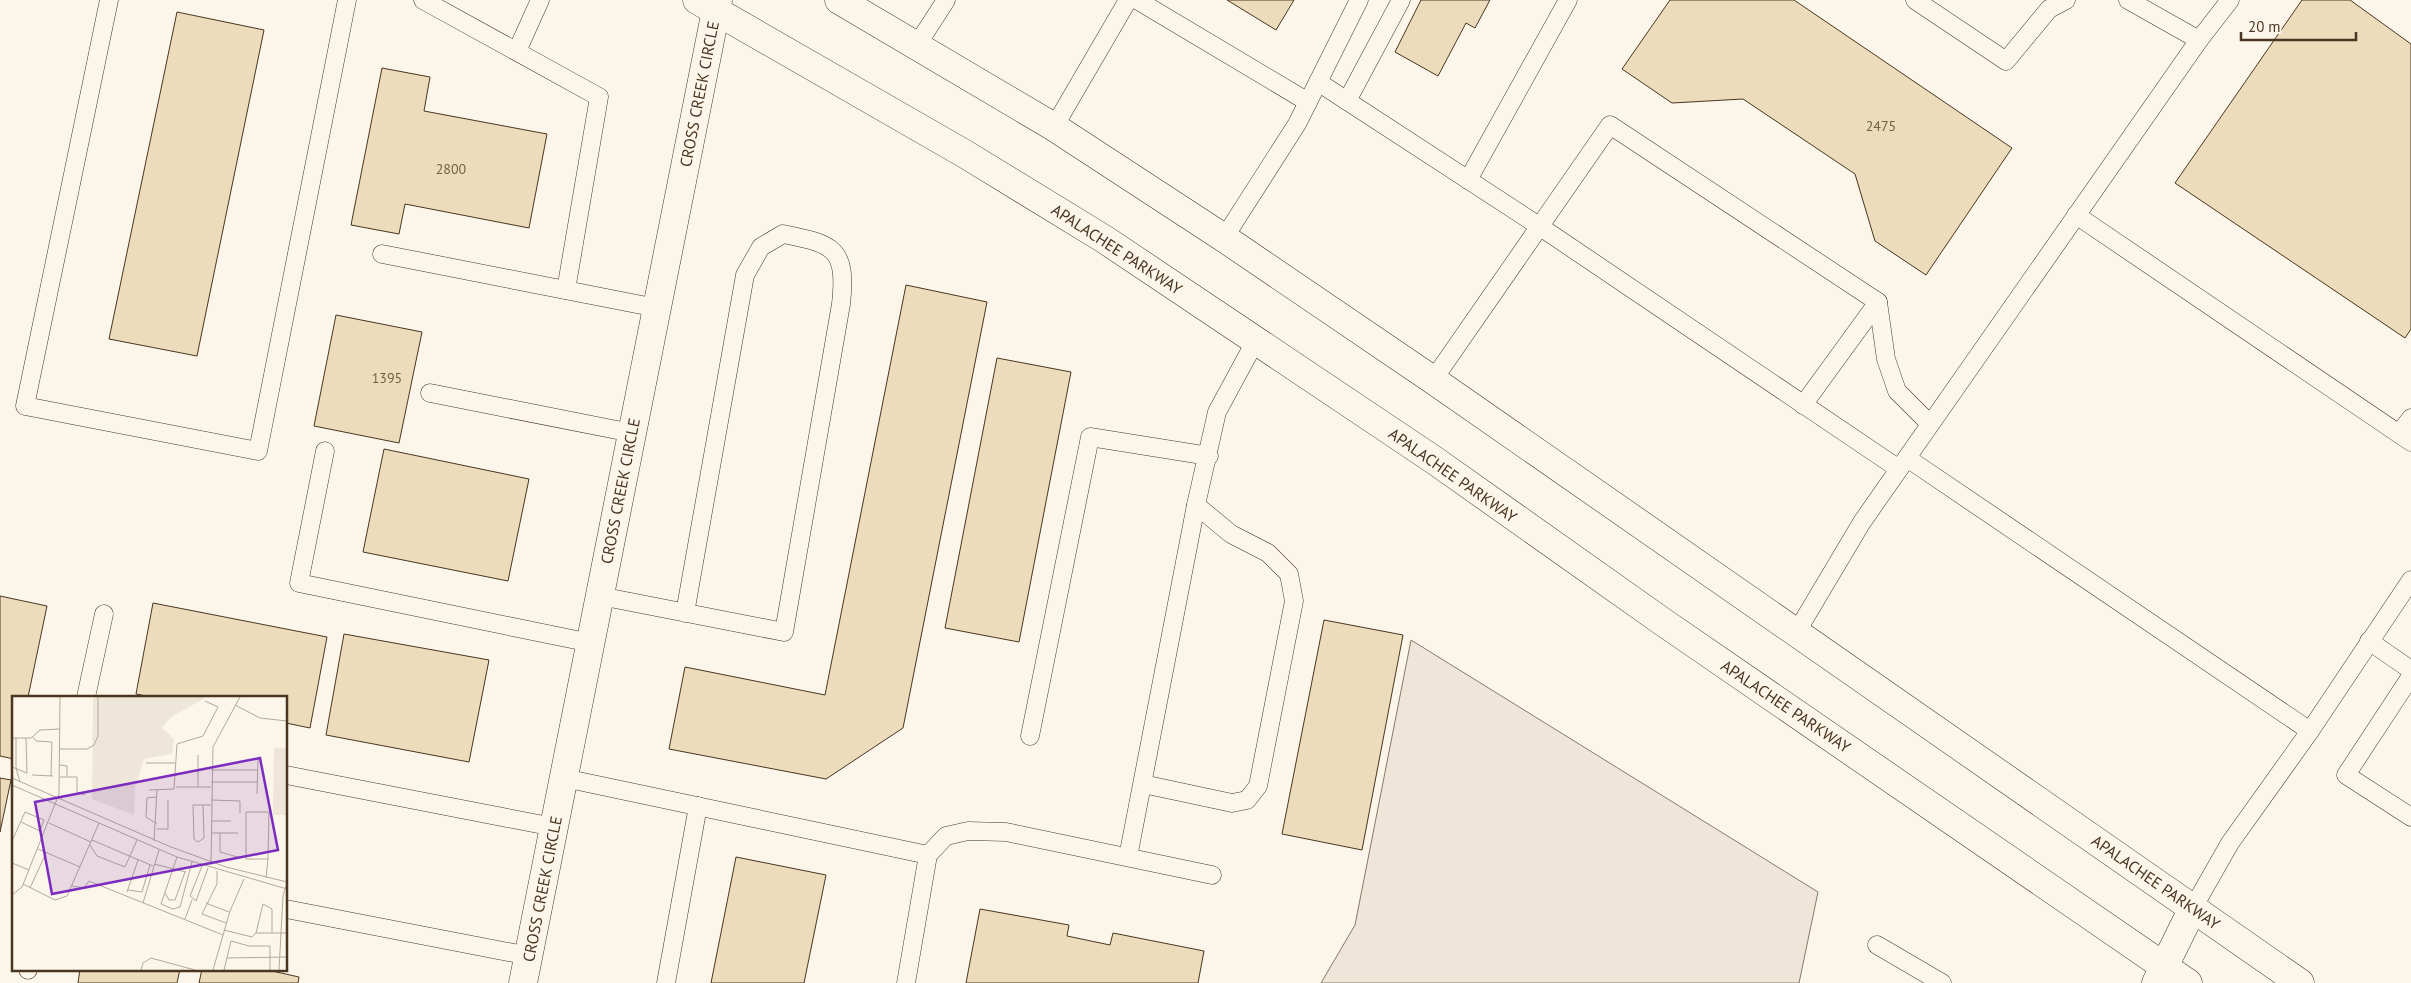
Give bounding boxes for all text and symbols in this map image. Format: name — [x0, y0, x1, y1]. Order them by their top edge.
scale bar — [2241, 10, 2356, 42]
text: 20 m — [2248, 17, 2281, 36]
street label: CROSS CREEK CIRCLE — [675, 19, 723, 169]
house number: 2475 — [1866, 117, 1896, 135]
house number: 2800 — [436, 160, 467, 178]
street label: APALACHEE PARKWAY — [1048, 199, 1186, 299]
house number: 1395 — [372, 369, 402, 387]
street label: CROSS CREEK CIRCLE — [596, 416, 644, 566]
street label: APALACHEE PARKWAY — [1385, 423, 1521, 527]
street label: APALACHEE PARKWAY — [1717, 655, 1855, 757]
inset map — [12, 696, 288, 970]
street label: CROSS CREEK CIRCLE — [518, 814, 566, 964]
street label: APALACHEE PARKWAY — [2088, 830, 2224, 934]

